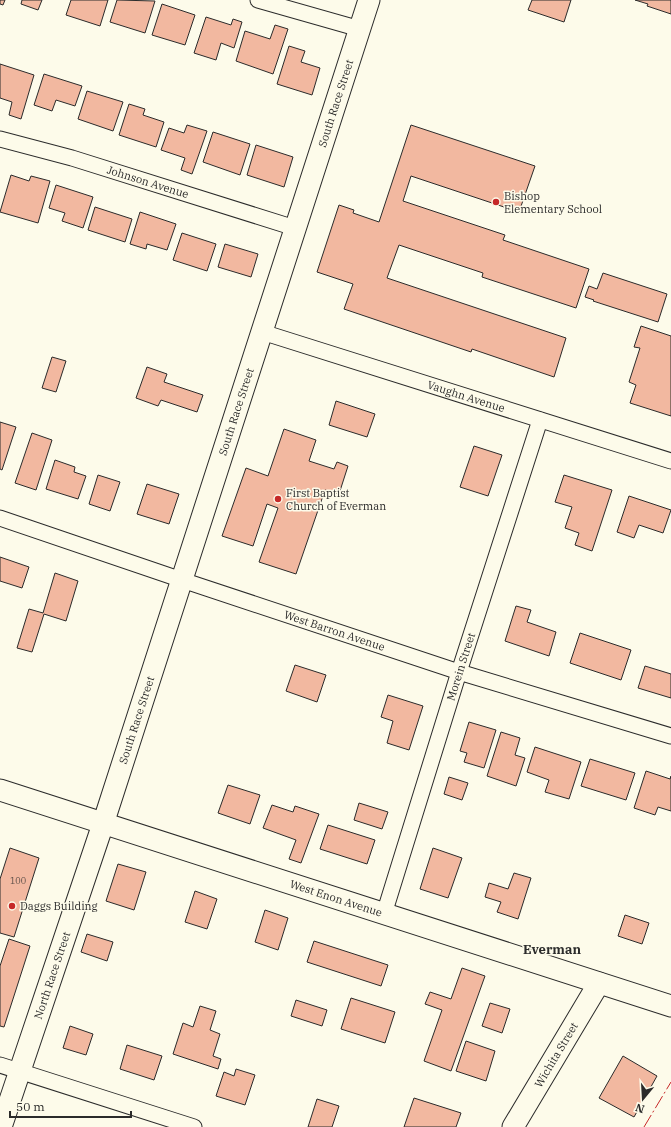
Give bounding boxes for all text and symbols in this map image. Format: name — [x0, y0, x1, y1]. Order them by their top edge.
street label: South Race Street — [315, 58, 356, 149]
street label: Johnson Avenue — [105, 162, 191, 201]
place label: Bishop Elementary School — [504, 189, 602, 216]
marker: Bishop Elementary School — [491, 197, 501, 207]
street label: South Race Street — [215, 366, 257, 457]
street label: Vaughn Avenue — [426, 378, 507, 415]
place label: First Baptist Church of Everman — [286, 486, 386, 513]
marker: First Baptist Church of Everman — [273, 494, 283, 504]
street label: West Barron Avenue — [282, 607, 387, 654]
street label: Morein Street — [444, 631, 478, 702]
street label: South Race Street — [116, 674, 157, 766]
house number: 100 — [10, 875, 26, 886]
street label: West Enon Avenue — [288, 877, 384, 920]
place label: Daggs Building — [20, 899, 98, 913]
marker: Daggs Building — [7, 901, 17, 911]
street label: North Race Street — [31, 930, 73, 1021]
district label: Everman — [523, 941, 581, 958]
street label: Wichita Street — [531, 1020, 581, 1090]
north arrow — [623, 1079, 663, 1119]
scale bar — [10, 1093, 131, 1119]
text: 50 m — [16, 1099, 45, 1114]
text: N — [633, 1100, 646, 1117]

